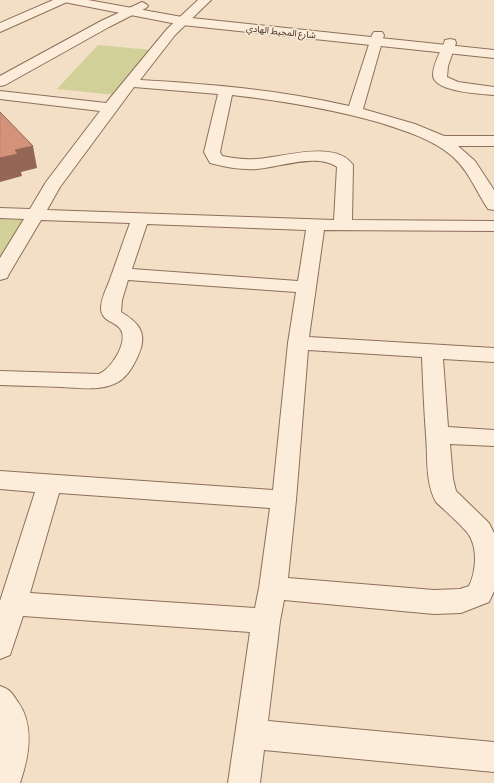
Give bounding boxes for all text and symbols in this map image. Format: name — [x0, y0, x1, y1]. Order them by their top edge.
street label: شارع المحيط الهادي — [246, 23, 316, 41]

